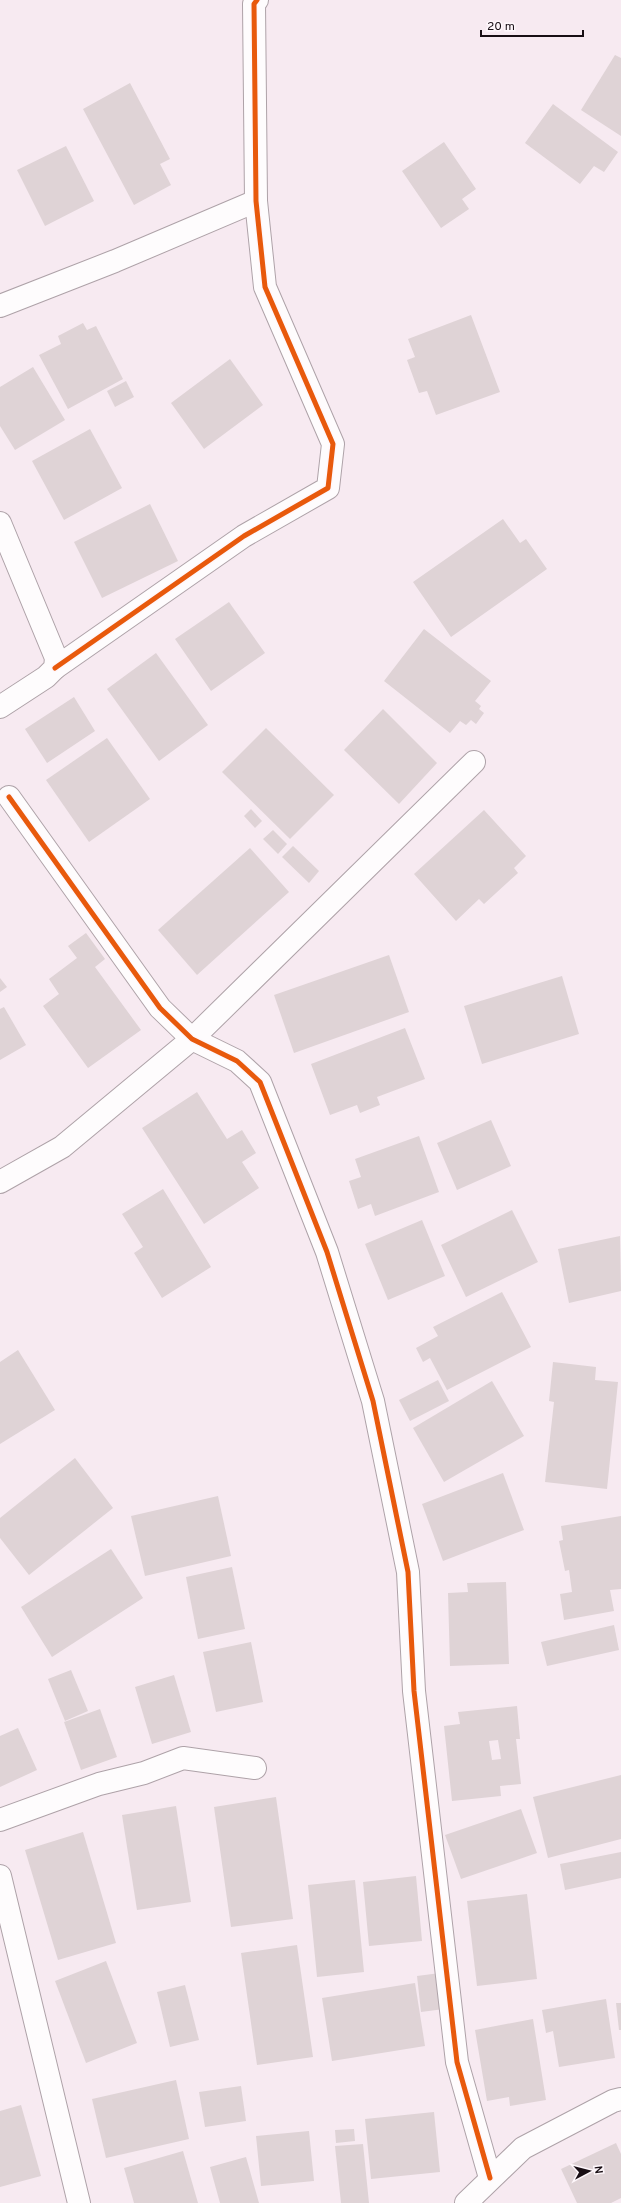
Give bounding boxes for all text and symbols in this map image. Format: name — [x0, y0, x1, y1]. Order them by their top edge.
scale bar — [481, 12, 583, 38]
text: 20 m — [487, 19, 515, 35]
north arrow — [569, 2151, 609, 2191]
text: N — [591, 2165, 605, 2175]

